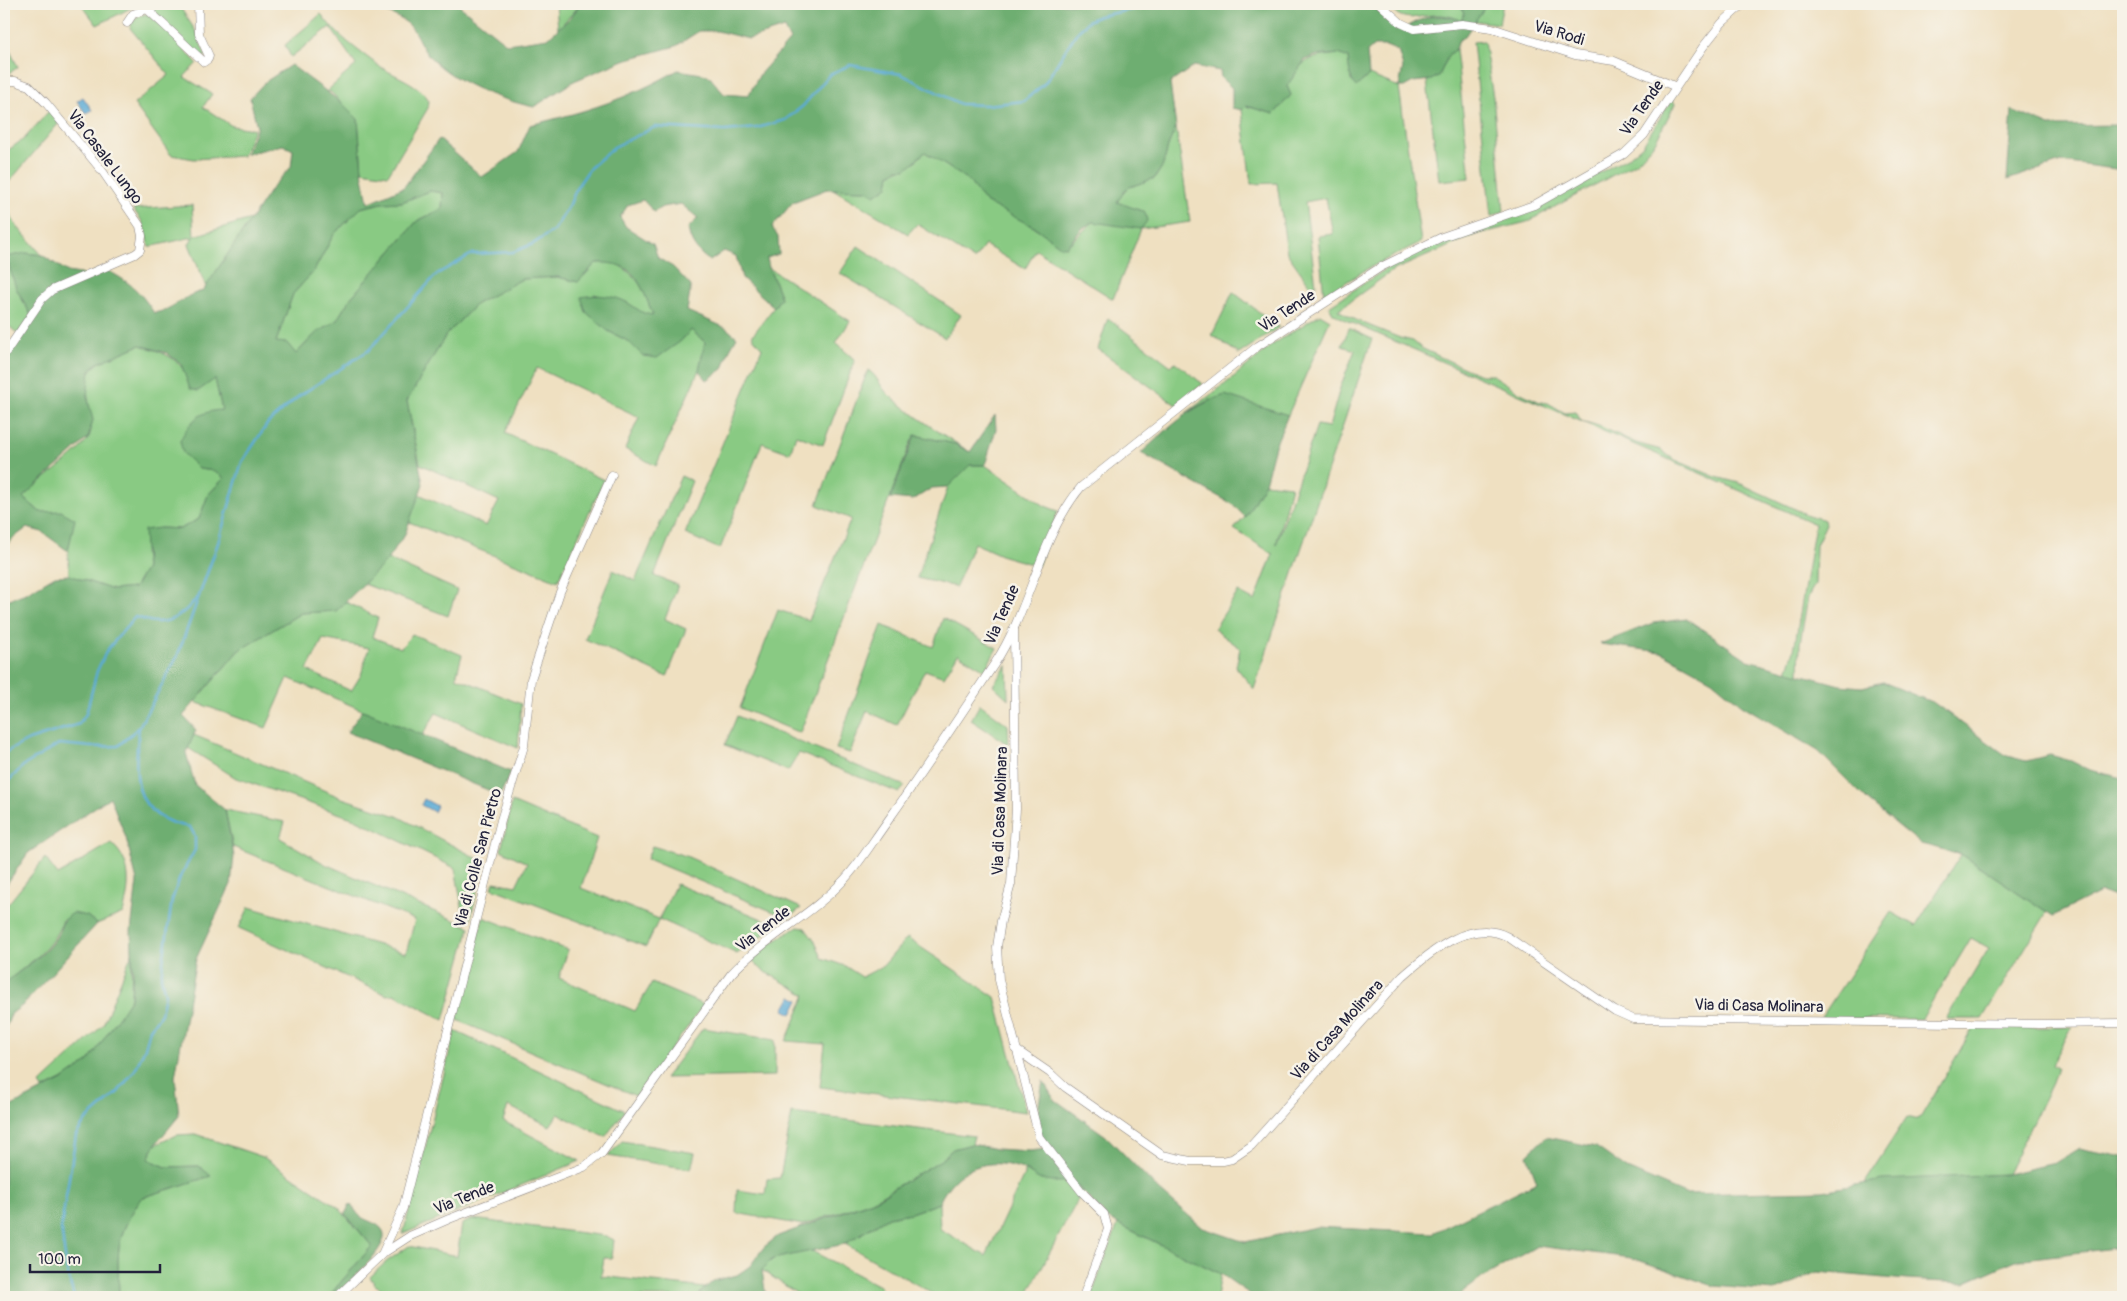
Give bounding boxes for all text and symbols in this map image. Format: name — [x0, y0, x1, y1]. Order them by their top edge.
street label: Via Rodi — [1531, 16, 1587, 50]
street label: Via Tende — [1616, 76, 1669, 140]
street label: Via Casale Lungo — [63, 106, 147, 209]
street label: Via Tende — [1255, 285, 1319, 337]
street label: Via Tende — [980, 582, 1024, 648]
street label: Via di Casa Molinara — [988, 746, 1012, 876]
street label: Via di Colle San Pietro — [450, 786, 506, 930]
street label: Via Tende — [732, 901, 794, 957]
street label: Via di Casa Molinara — [1286, 975, 1388, 1085]
street label: Via di Casa Molinara — [1694, 995, 1824, 1017]
street label: Via Tende — [431, 1177, 497, 1219]
scale bar — [30, 1241, 160, 1273]
text: 100 m — [38, 1250, 81, 1269]

